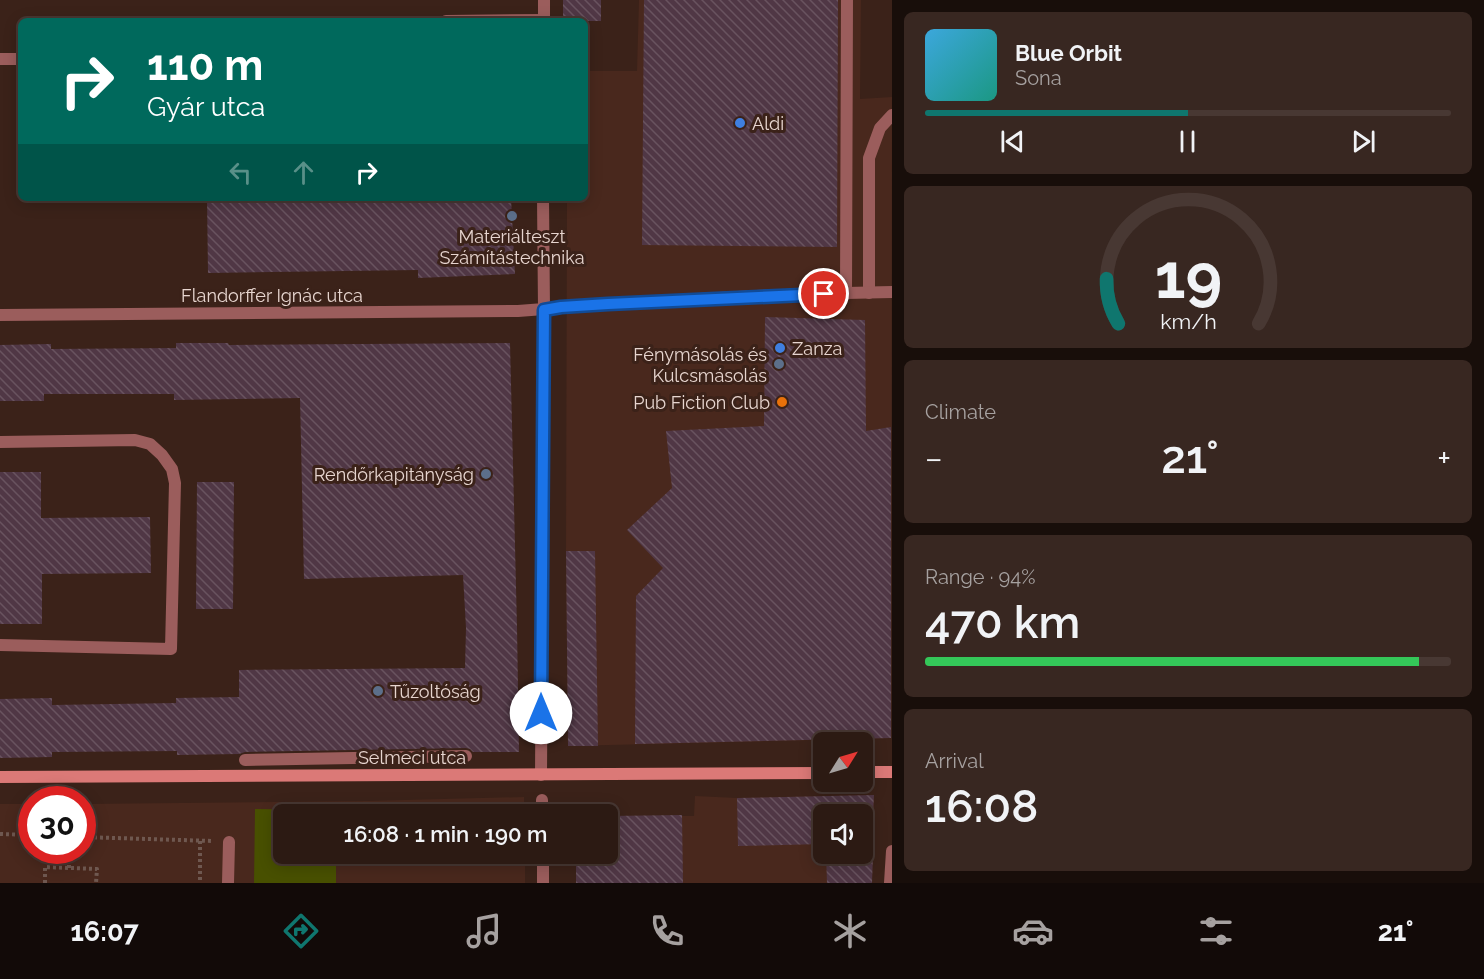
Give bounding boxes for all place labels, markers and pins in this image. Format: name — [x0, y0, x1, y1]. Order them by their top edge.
place label: Aldi — [752, 113, 784, 134]
marker: Aldi — [733, 116, 747, 130]
marker: Materiálteszt Számítástechnika — [505, 209, 519, 223]
place label: Materiálteszt Számítástechnika — [439, 226, 585, 268]
pin — [798, 268, 849, 319]
place label: Zanza — [792, 338, 842, 359]
marker: Zanza — [773, 341, 787, 355]
place label: Fénymásolás és Kulcsmásolás — [633, 344, 767, 386]
marker: Fénymásolás és Kulcsmásolás — [772, 357, 786, 371]
place label: Pub Fiction Club — [633, 392, 770, 413]
marker: Pub Fiction Club — [775, 395, 789, 409]
place label: Rendőrkapitányság — [314, 464, 474, 485]
marker: Rendőrkapitányság — [479, 467, 493, 481]
place label: Tűzoltóság — [390, 681, 481, 702]
marker: Tűzoltóság — [371, 684, 385, 698]

